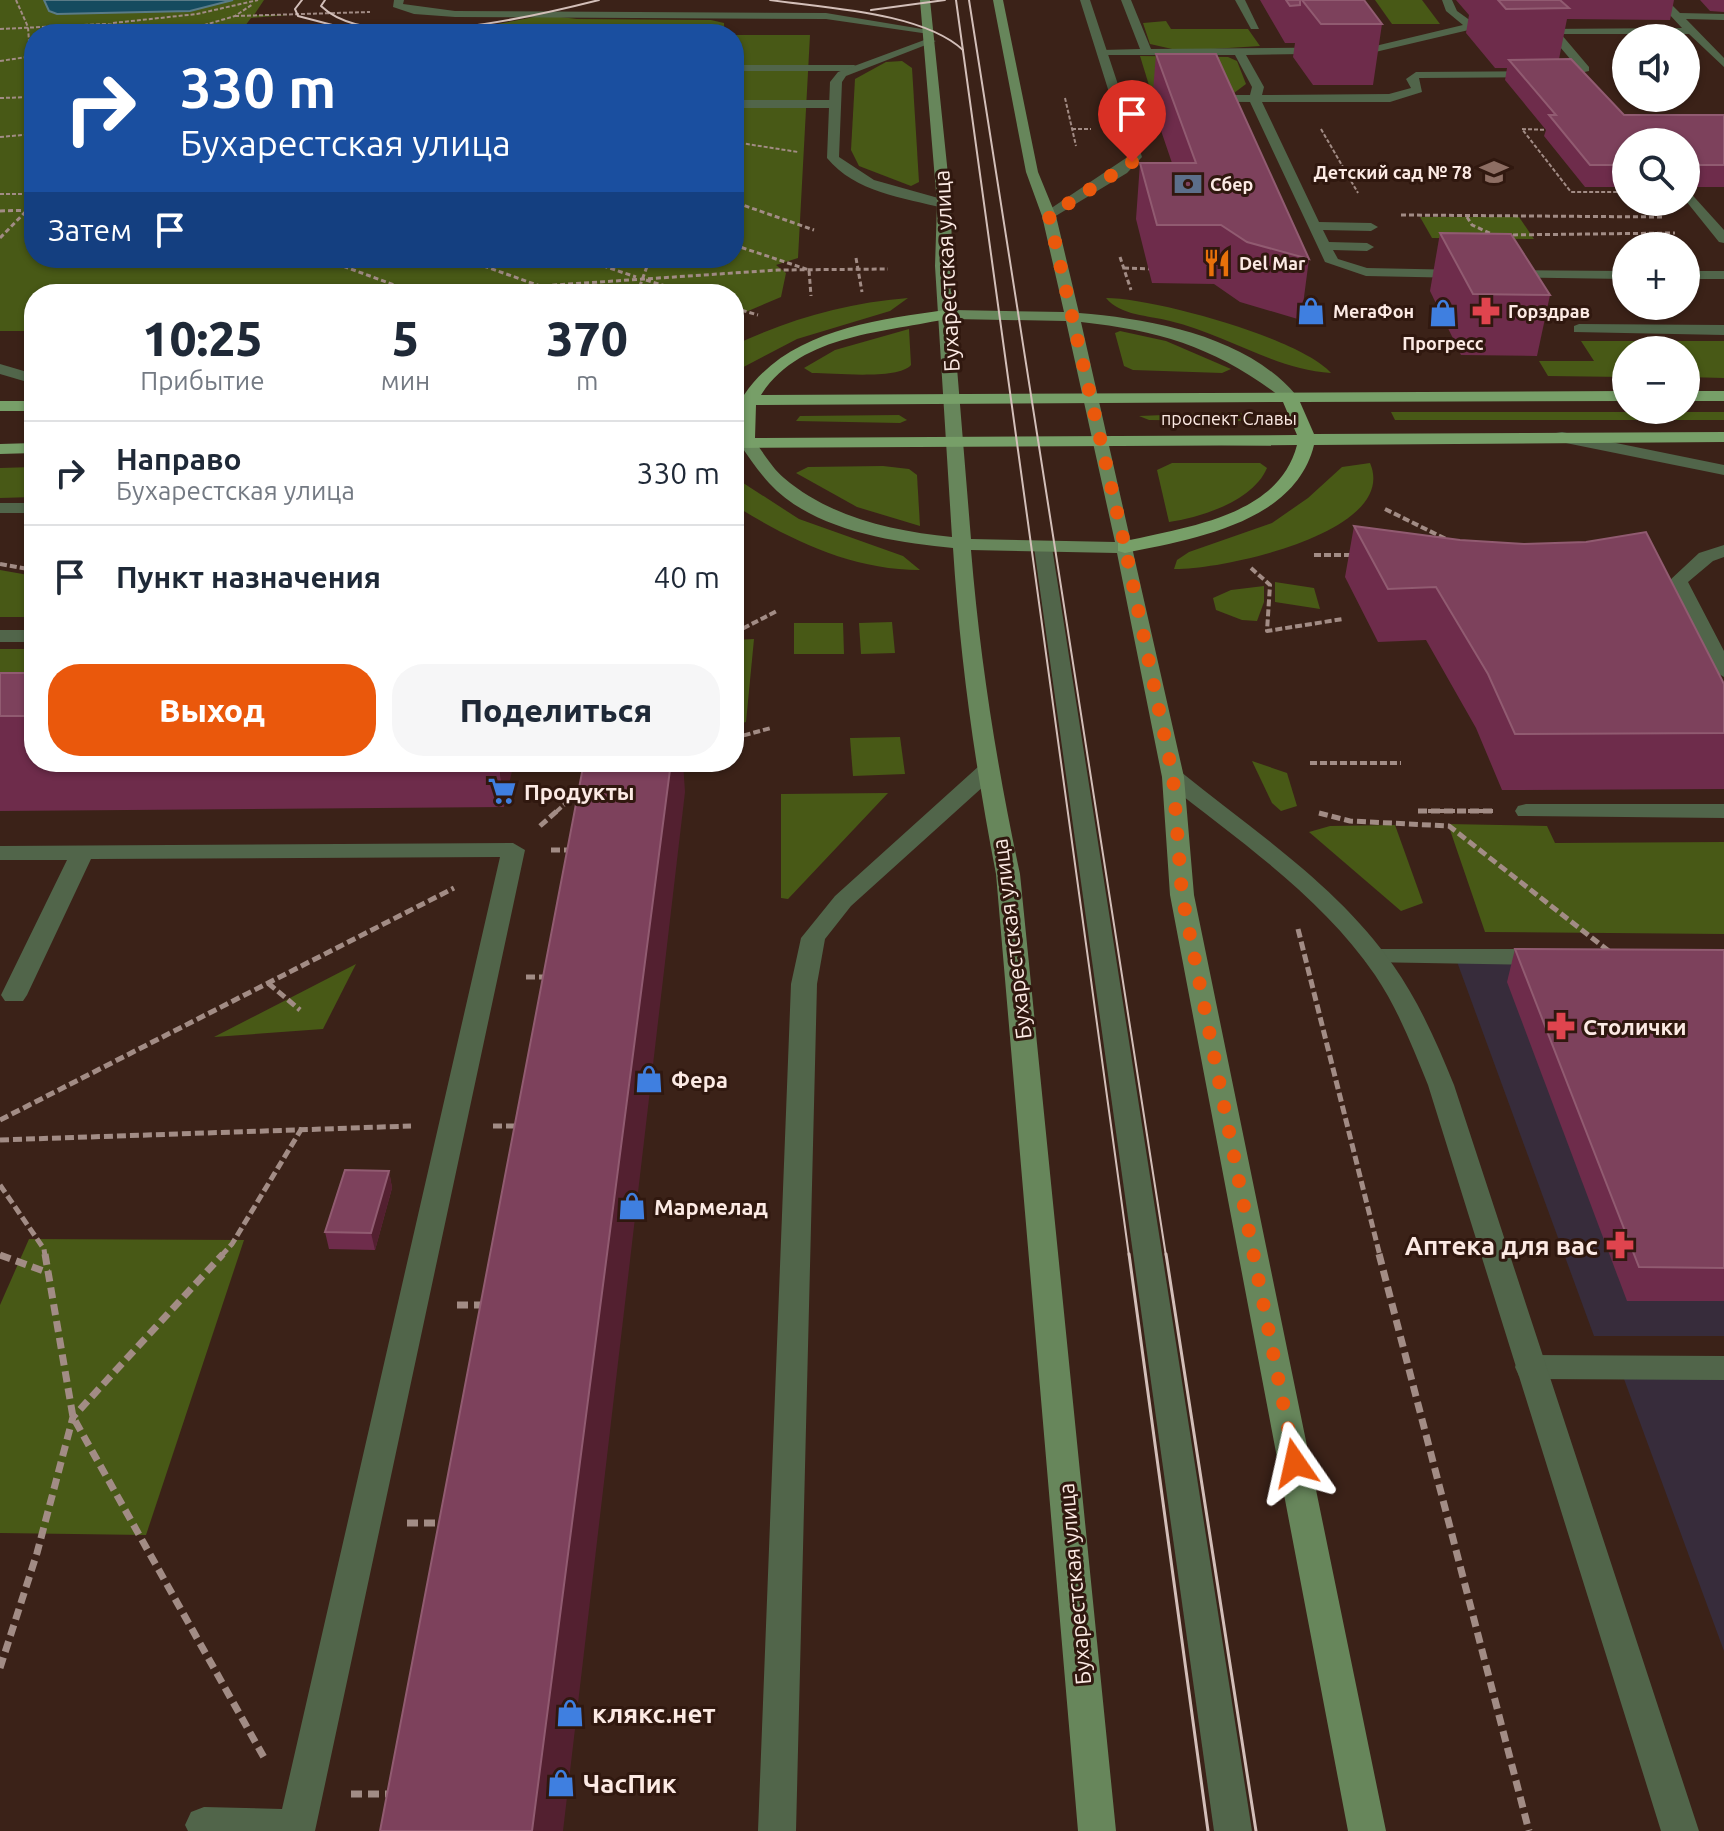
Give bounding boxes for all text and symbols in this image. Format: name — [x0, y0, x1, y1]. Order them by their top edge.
map controls — [1612, 24, 1700, 424]
button: sound — [1612, 24, 1700, 112]
icon: right — [48, 56, 152, 160]
text: 330 m — [180, 56, 336, 119]
pin — [1098, 80, 1166, 162]
icon: arrive — [1110, 92, 1154, 136]
text: Бухарестская улица — [180, 122, 511, 163]
button: search — [1612, 128, 1700, 216]
school or university icon: Детский сад № 78 — [1479, 157, 1509, 187]
place label: Детский сад № 78 — [1314, 162, 1472, 182]
street label: Бухарестская улица — [928, 169, 964, 373]
bank icon: Сбер — [1173, 169, 1203, 199]
place label: Сбер — [1210, 174, 1253, 194]
icon: arrive — [148, 208, 192, 252]
text: Затем — [48, 213, 132, 247]
button: + — [1612, 232, 1700, 320]
restaurant icon: Del Mar — [1202, 248, 1232, 278]
place label: Del Mar — [1239, 253, 1306, 273]
shop icon: МегаФон — [1296, 296, 1326, 326]
pharmacy icon: Горздрав — [1471, 296, 1501, 326]
shop icon: Прогресс — [1428, 298, 1458, 328]
place label: МегаФон — [1333, 301, 1414, 321]
place label: Горздрав — [1508, 301, 1590, 321]
text: 10:25 — [142, 311, 262, 365]
text: 5 — [392, 311, 419, 365]
text: 370 — [547, 311, 628, 365]
place label: Прогресс — [1402, 333, 1484, 353]
button: − — [1612, 336, 1700, 424]
text: Прибытие — [140, 366, 265, 395]
text: мин — [381, 366, 430, 395]
text: m — [576, 366, 598, 395]
street label: проспект Славы — [1161, 408, 1297, 428]
text: Направо — [116, 442, 242, 476]
icon: right — [48, 451, 92, 495]
text: 330 m — [636, 456, 720, 490]
text: Бухарестская улица — [116, 476, 355, 505]
icon: arrive — [48, 555, 92, 599]
text: Пункт назначения — [116, 560, 381, 594]
text: 40 m — [653, 560, 720, 594]
button: Выход — [48, 664, 376, 756]
button: Поделиться — [392, 664, 720, 756]
supermarket icon: Продукты — [487, 776, 517, 806]
place label: Продукты — [524, 779, 634, 804]
street label: Бухарестская улица — [986, 837, 1036, 1041]
pharmacy icon: Столички — [1546, 1011, 1576, 1041]
place label: Столички — [1583, 1014, 1687, 1039]
shop icon: Фера — [634, 1064, 664, 1094]
place label: Фера — [671, 1067, 728, 1092]
shop icon: Мармелад — [617, 1191, 647, 1221]
place label: Мармелад — [654, 1194, 768, 1219]
pharmacy icon: Аптека для вас — [1605, 1230, 1635, 1260]
place label: Аптека для вас — [1405, 1231, 1598, 1260]
position arrow — [1253, 1421, 1337, 1505]
street label: Бухарестская улица — [1053, 1482, 1095, 1686]
shop icon: клякс.нет — [555, 1698, 585, 1728]
place label: клякс.нет — [592, 1699, 716, 1728]
shop icon: ЧасПик — [546, 1768, 576, 1798]
place label: ЧасПик — [583, 1769, 677, 1798]

